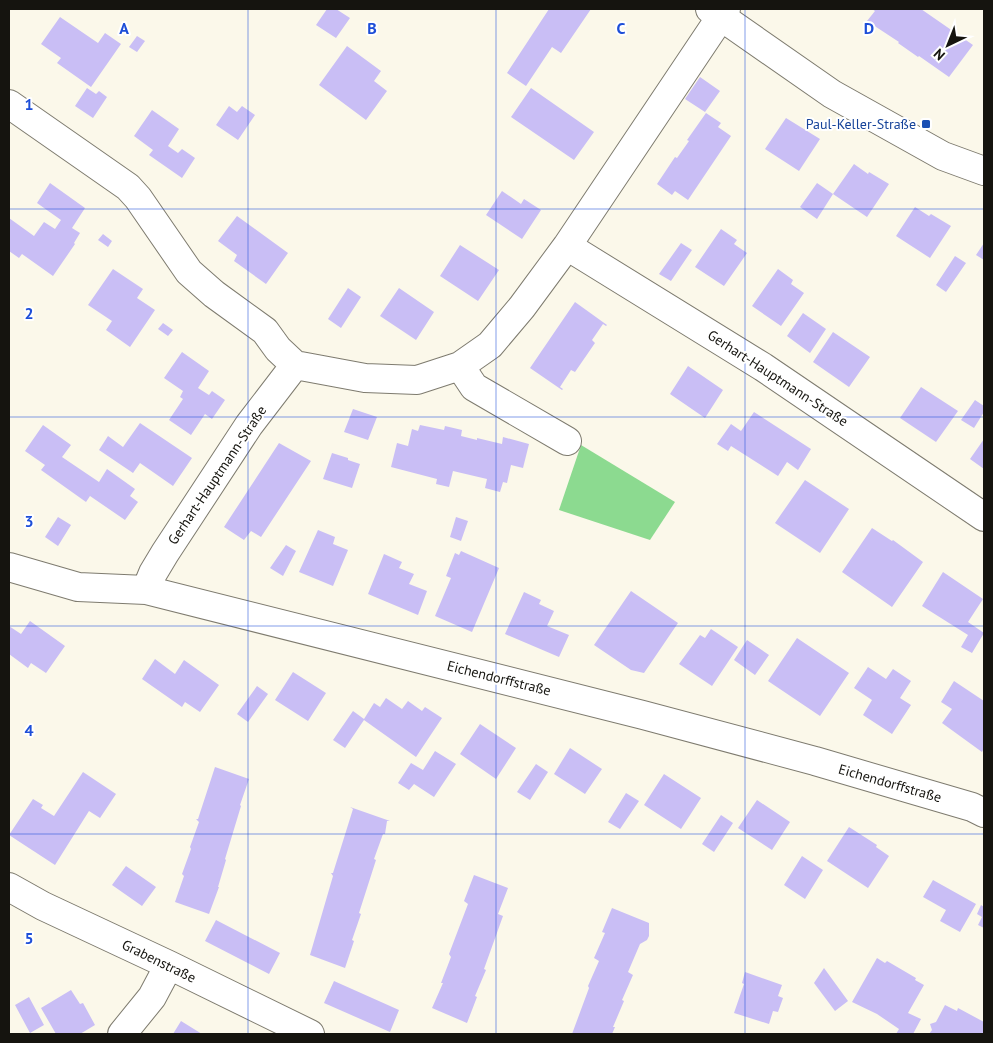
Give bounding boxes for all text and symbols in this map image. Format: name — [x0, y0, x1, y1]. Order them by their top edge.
text: A — [119, 18, 129, 38]
text: B — [367, 18, 377, 38]
text: C — [617, 18, 626, 38]
text: D — [864, 18, 874, 38]
north arrow — [923, 20, 973, 70]
text: N — [930, 45, 949, 64]
text: 1 — [24, 94, 34, 114]
place label: Paul-Keller-Straße — [806, 115, 916, 133]
marker: Paul-Keller-Straße — [920, 118, 932, 130]
text: 2 — [24, 303, 34, 323]
street label: Gerhart-Hauptmann-Straße — [704, 326, 852, 430]
street label: Gerhart-Hauptmann-Straße — [164, 402, 270, 548]
text: 3 — [24, 511, 34, 531]
street label: Eichendorffstraße — [445, 656, 553, 700]
text: 4 — [24, 720, 34, 740]
street label: Eichendorffstraße — [836, 760, 944, 806]
text: 5 — [24, 928, 34, 948]
street label: Grabenstraße — [119, 935, 199, 987]

